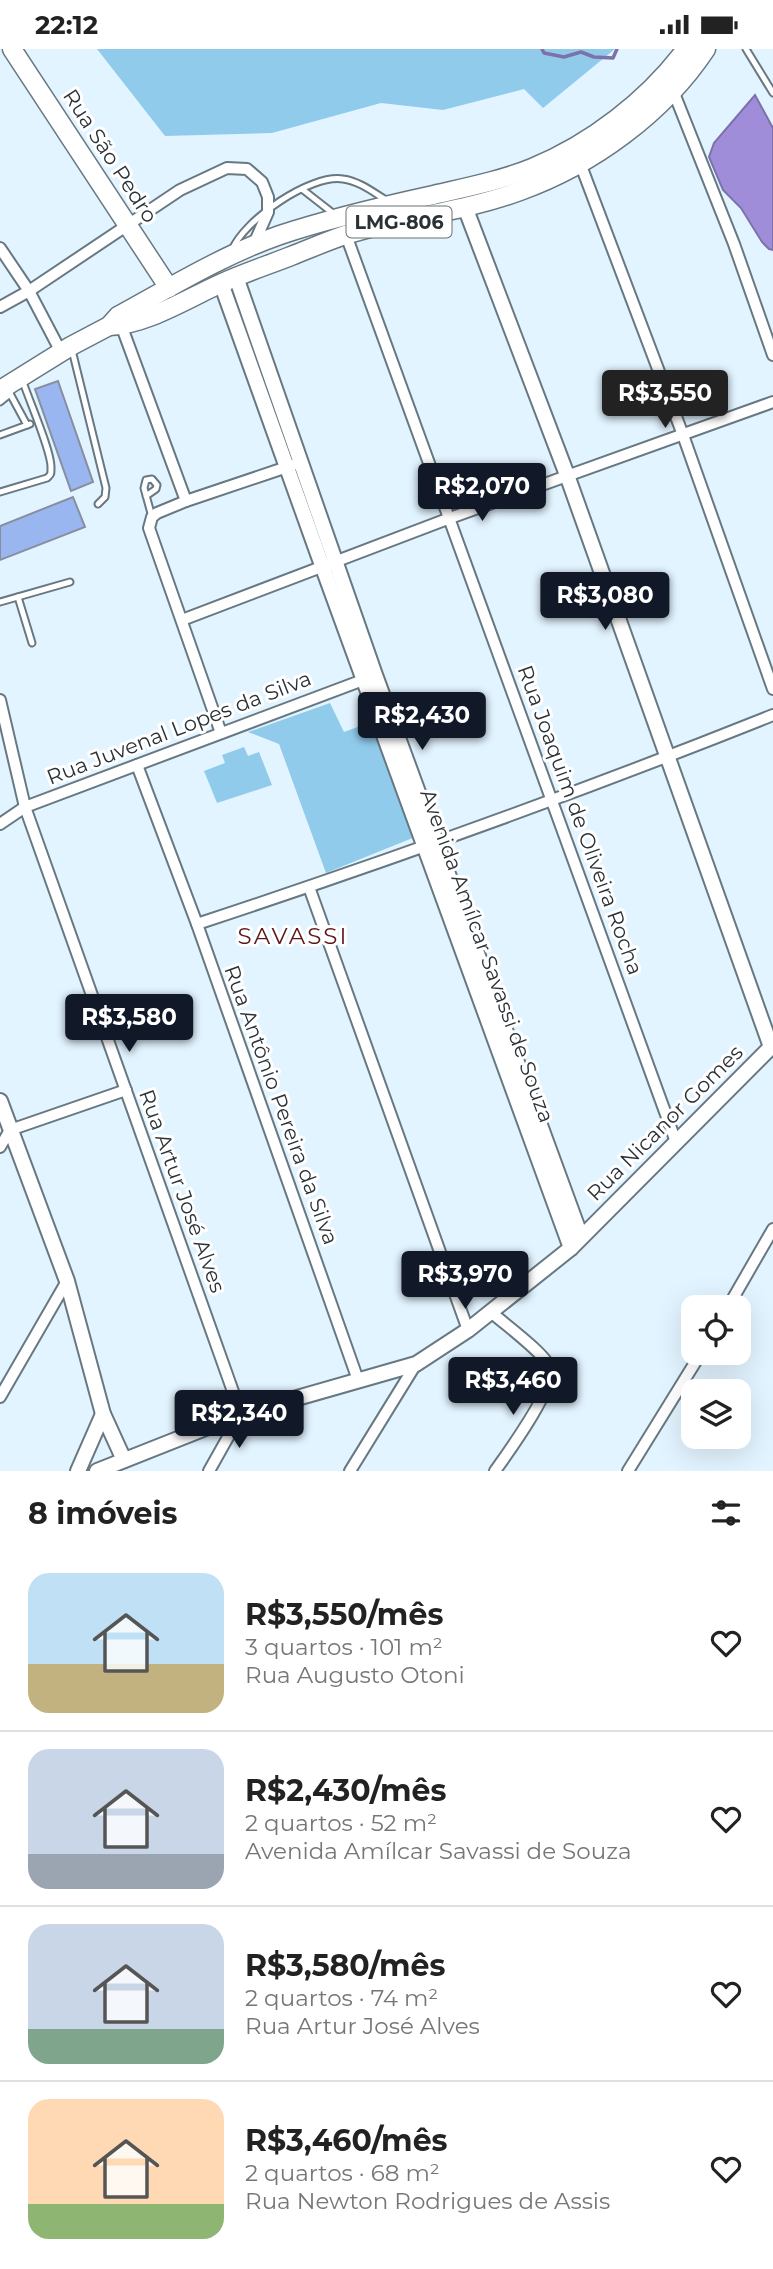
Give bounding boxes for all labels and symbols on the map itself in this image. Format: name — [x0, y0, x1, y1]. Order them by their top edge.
street label: Rua São Pedro — [58, 84, 163, 227]
road number: LMG-806 — [346, 207, 452, 237]
pin: R$3,550 — [600, 371, 730, 430]
pin: R$2,070 — [417, 463, 547, 523]
pin: R$3,080 — [540, 573, 670, 632]
street label: Rua Joaquim de Oliveira Rocha — [513, 662, 648, 978]
street label: Rua Juvenal Lopes da Silva — [43, 666, 314, 790]
pin: R$2,430 — [357, 693, 487, 752]
street label: Avenida Amílcar Savassi de Souza — [415, 786, 560, 1126]
district label: SAVASSI — [238, 922, 348, 950]
street label: Rua Antônio Pereira da Silva — [219, 962, 344, 1248]
pin: R$3,580 — [64, 995, 194, 1054]
street label: Rua Nicanor Gomes — [582, 1040, 748, 1206]
street label: Rua Artur José Alves — [134, 1086, 231, 1296]
pin: R$3,970 — [400, 1251, 530, 1311]
pin: R$3,460 — [448, 1357, 578, 1417]
pin: R$2,340 — [174, 1391, 304, 1450]

